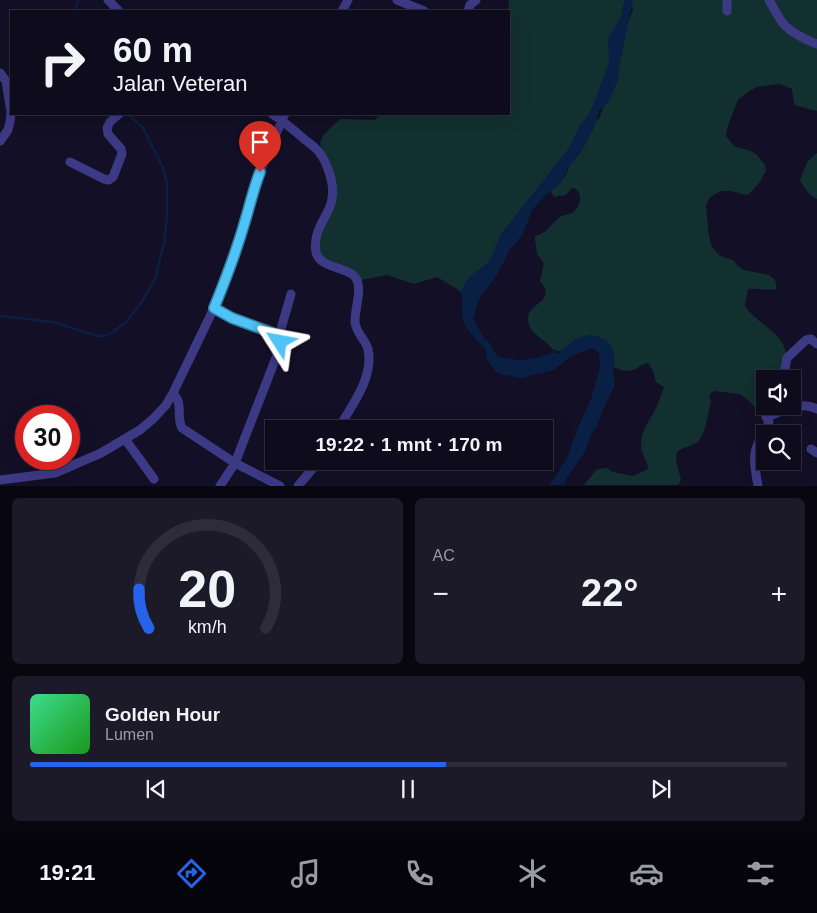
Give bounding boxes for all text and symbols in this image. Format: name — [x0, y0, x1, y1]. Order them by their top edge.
icon: right — [30, 30, 95, 95]
text: 60 m — [113, 30, 193, 69]
text: Jalan Veteran — [113, 71, 248, 96]
pin — [239, 121, 281, 172]
icon: arrive — [246, 128, 274, 156]
position arrow — [253, 315, 305, 367]
map controls — [756, 370, 801, 470]
button: sound — [756, 370, 801, 415]
speed limit sign: 30 — [15, 405, 80, 470]
button: search — [756, 425, 801, 470]
text: 19:22 · 1 mnt · 170 m — [316, 434, 502, 455]
text: AC — [433, 547, 455, 564]
text: 20 — [178, 560, 236, 618]
text: 22° — [581, 572, 638, 614]
text: − — [433, 578, 449, 609]
text: + — [771, 578, 787, 609]
text: km/h — [188, 617, 227, 637]
text: Golden Hour — [105, 704, 220, 725]
text: Lumen — [105, 726, 154, 743]
icon: previous — [142, 775, 170, 803]
icon: pause — [394, 775, 422, 803]
icon: next — [647, 775, 675, 803]
icon: directions — [174, 856, 209, 891]
icon: music — [288, 856, 323, 891]
icon: phone — [402, 856, 437, 891]
icon: climate — [515, 856, 550, 891]
icon: car — [629, 856, 664, 891]
icon: filters — [743, 856, 778, 891]
text: 19:21 — [39, 860, 96, 885]

